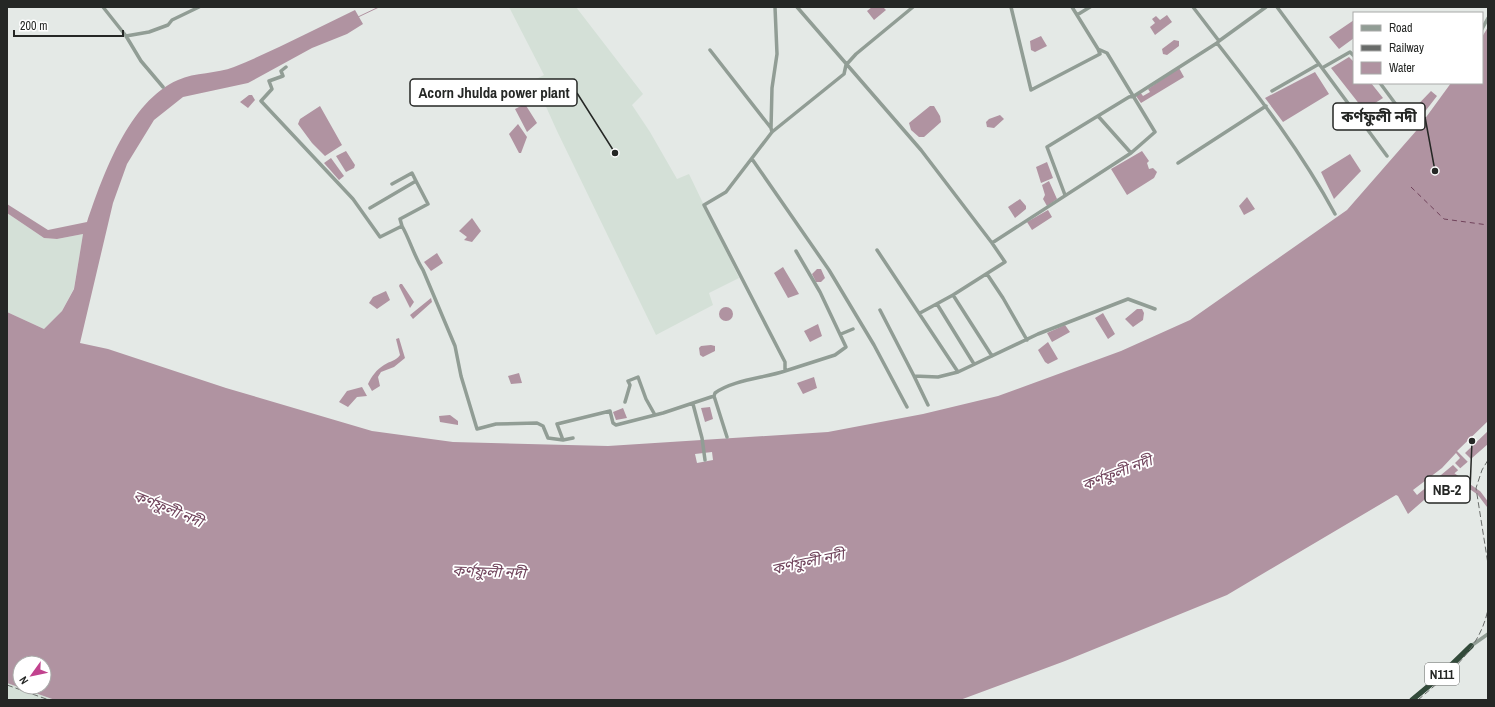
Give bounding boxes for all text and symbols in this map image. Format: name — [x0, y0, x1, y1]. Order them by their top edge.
scale bar — [14, 12, 123, 38]
legend — [1353, 12, 1483, 84]
text: 200 m — [20, 18, 47, 34]
text: Road — [1389, 20, 1413, 36]
text: Railway — [1389, 40, 1424, 56]
text: Water — [1389, 60, 1416, 76]
callout: Acorn Jhulda power plant — [410, 79, 577, 106]
text: Acorn Jhulda power plant — [418, 82, 570, 103]
callout: কর্ণফুলী নদী — [1333, 103, 1425, 130]
text: কর্ণফুলী নদী — [1340, 106, 1418, 127]
water label: কর্ণফুলী নদী — [1079, 448, 1158, 496]
callout: NB-2 — [1425, 476, 1470, 503]
text: NB-2 — [1433, 479, 1462, 500]
water label: কর্ণফুলী নদী — [130, 485, 209, 533]
water label: কর্ণফুলী নদী — [770, 543, 849, 579]
water label: কর্ণফুলী নদী — [452, 560, 529, 583]
north arrow — [12, 655, 52, 695]
road number: N111 — [1425, 663, 1459, 685]
text: N — [16, 674, 31, 687]

